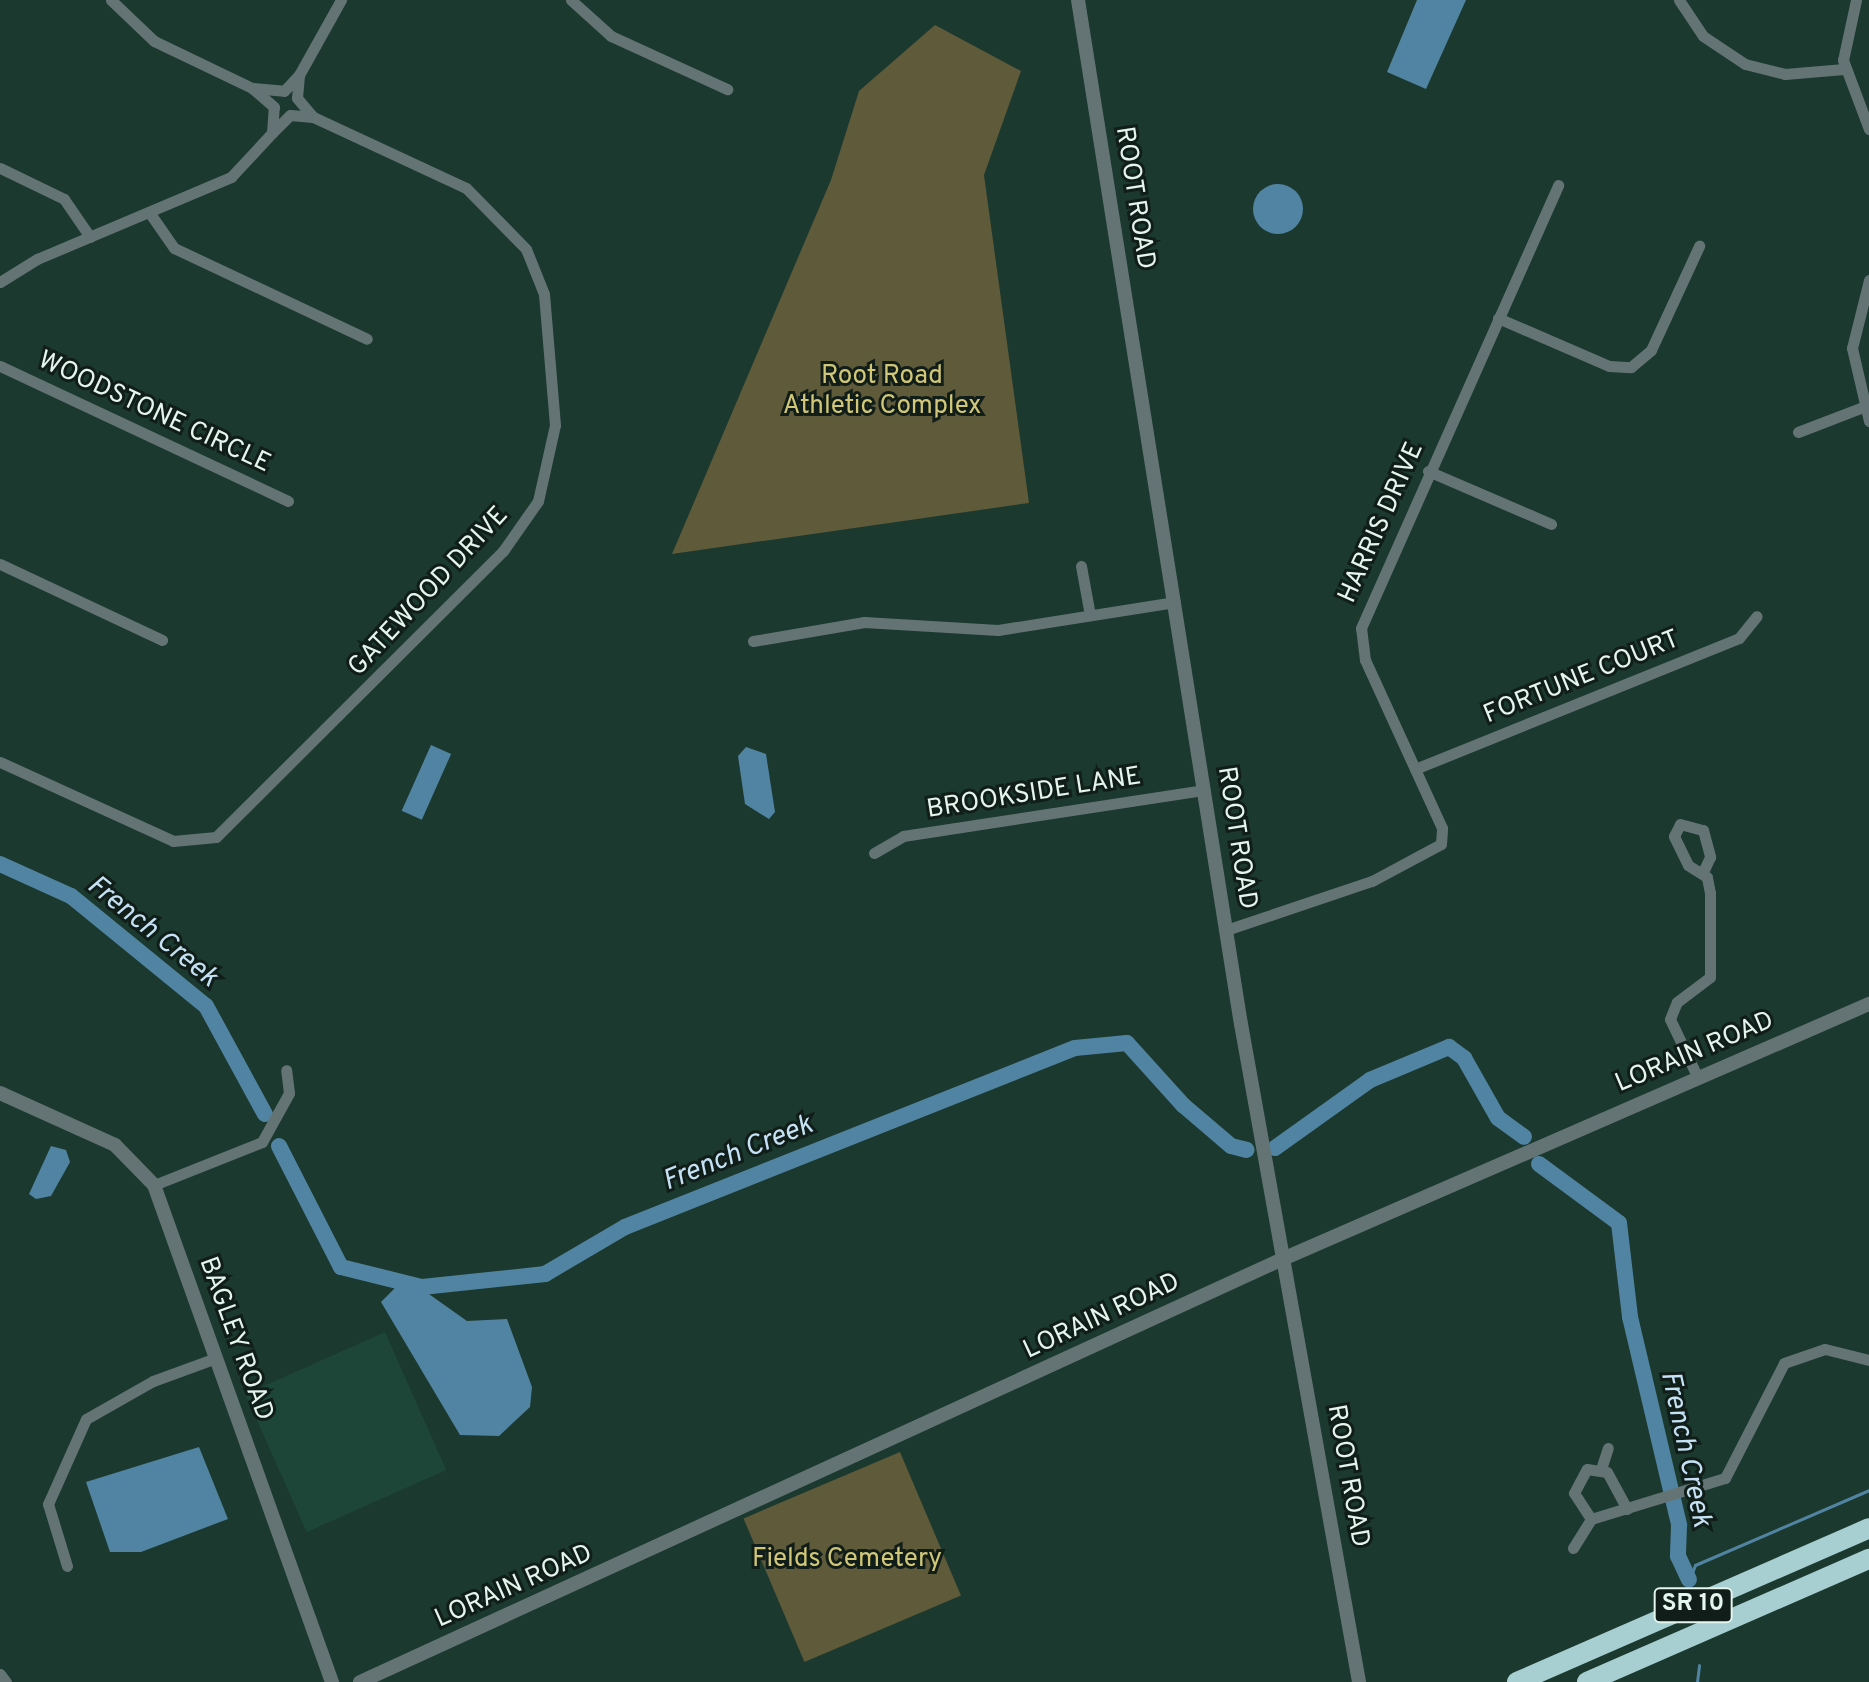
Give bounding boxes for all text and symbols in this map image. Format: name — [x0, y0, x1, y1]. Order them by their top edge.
street label: ROOT ROAD — [1107, 124, 1161, 272]
street label: WOODSTONE CIRCLE — [33, 345, 275, 481]
park label: Root Road Athletic Complex — [783, 361, 981, 422]
street label: HARRIS DRIVE — [1333, 438, 1431, 608]
street label: GATEWOOD DRIVE — [343, 501, 515, 683]
street label: FORTUNE COURT — [1480, 624, 1684, 732]
street label: BROOKSIDE LANE — [925, 762, 1143, 826]
street label: ROOT ROAD — [1209, 764, 1263, 912]
water label: French Creek — [80, 869, 224, 995]
street label: LORAIN ROAD — [1611, 1006, 1779, 1100]
water label: French Creek — [658, 1109, 818, 1199]
street label: BAGLEY ROAD — [191, 1252, 279, 1426]
street label: LORAIN ROAD — [1019, 1267, 1185, 1367]
water label: French Creek — [1652, 1368, 1718, 1530]
street label: ROOT ROAD — [1319, 1402, 1375, 1550]
street label: LORAIN ROAD — [431, 1538, 597, 1636]
park label: Fields Cemetery — [752, 1544, 942, 1576]
road number: SR 10 — [1653, 1585, 1733, 1625]

